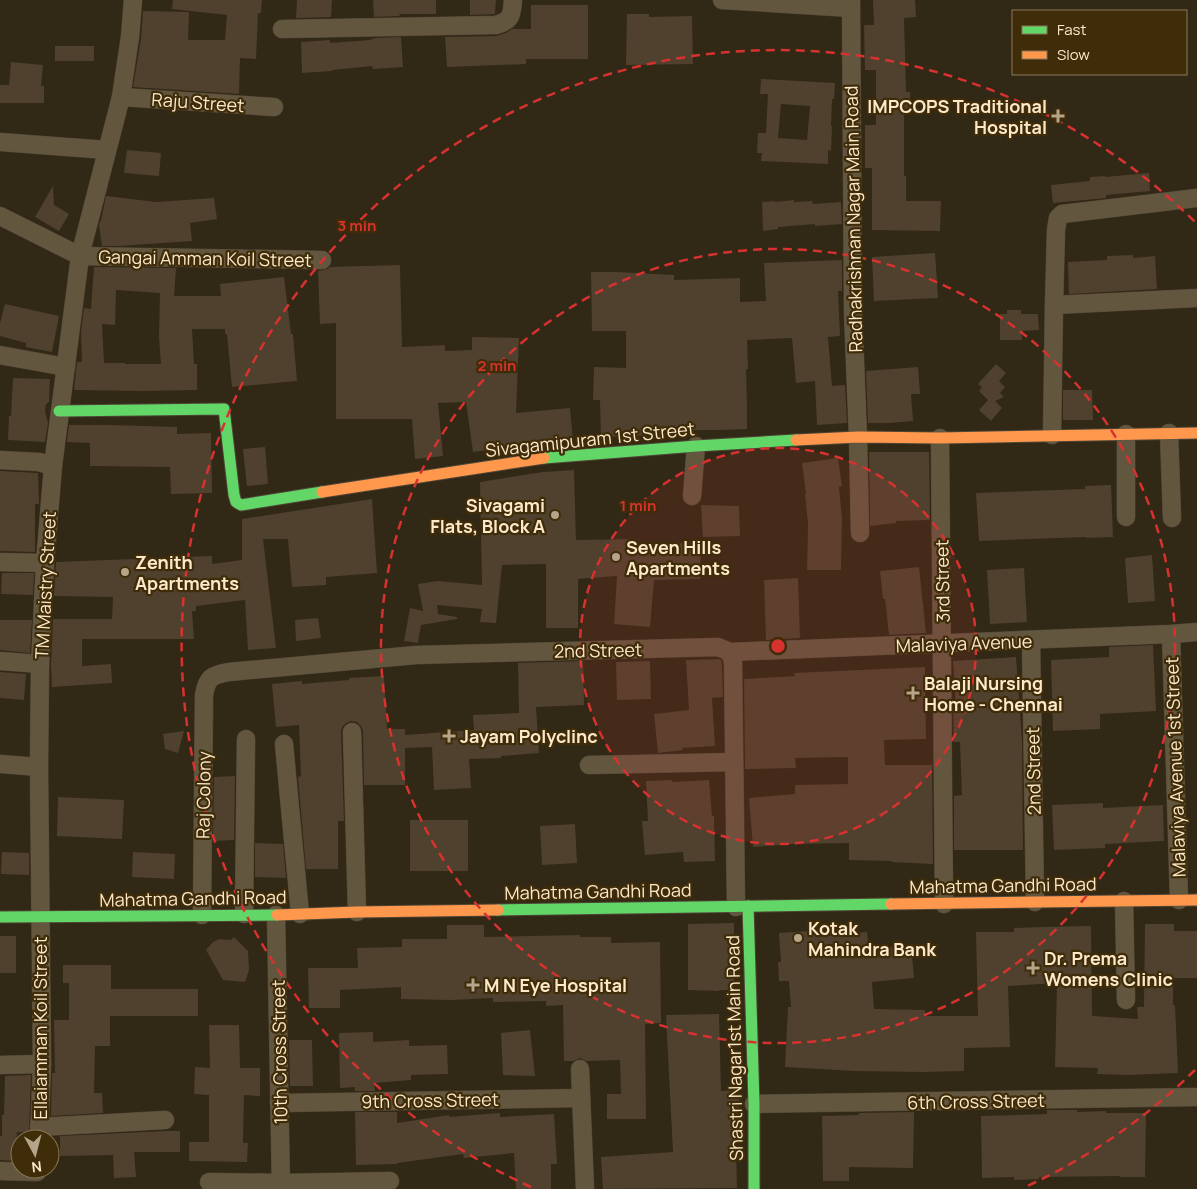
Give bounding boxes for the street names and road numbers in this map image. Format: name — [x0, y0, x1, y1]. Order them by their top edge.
street label: Radhakrishnan Nagar Main Road — [839, 85, 867, 353]
street label: Raju Street — [151, 87, 245, 117]
street label: Gangai Amman Koil Street — [98, 244, 312, 272]
street label: Sivagamipuram 1st Street — [484, 416, 696, 462]
street label: TM Maistry Street — [29, 511, 61, 659]
street label: 3rd Street — [929, 539, 955, 623]
street label: Malaviya Avenue — [895, 629, 1033, 657]
street label: 2nd Street — [554, 637, 642, 663]
street label: Malaviya Avenue 1st Street — [1159, 656, 1191, 878]
street label: 2nd Street — [1020, 727, 1046, 815]
street label: Raj Colony — [190, 750, 216, 839]
street label: Mahatma Gandhi Road — [909, 871, 1097, 899]
street label: Mahatma Gandhi Road — [504, 877, 692, 905]
street label: Mahatma Gandhi Road — [99, 884, 287, 912]
street label: Shastri Nagar1st Main Road — [720, 935, 748, 1161]
street label: Ellaiamman Koil Street — [28, 936, 52, 1120]
street label: 10th Cross Street — [266, 979, 292, 1125]
street label: 9th Cross Street — [361, 1087, 499, 1113]
street label: 6th Cross Street — [907, 1088, 1045, 1114]

